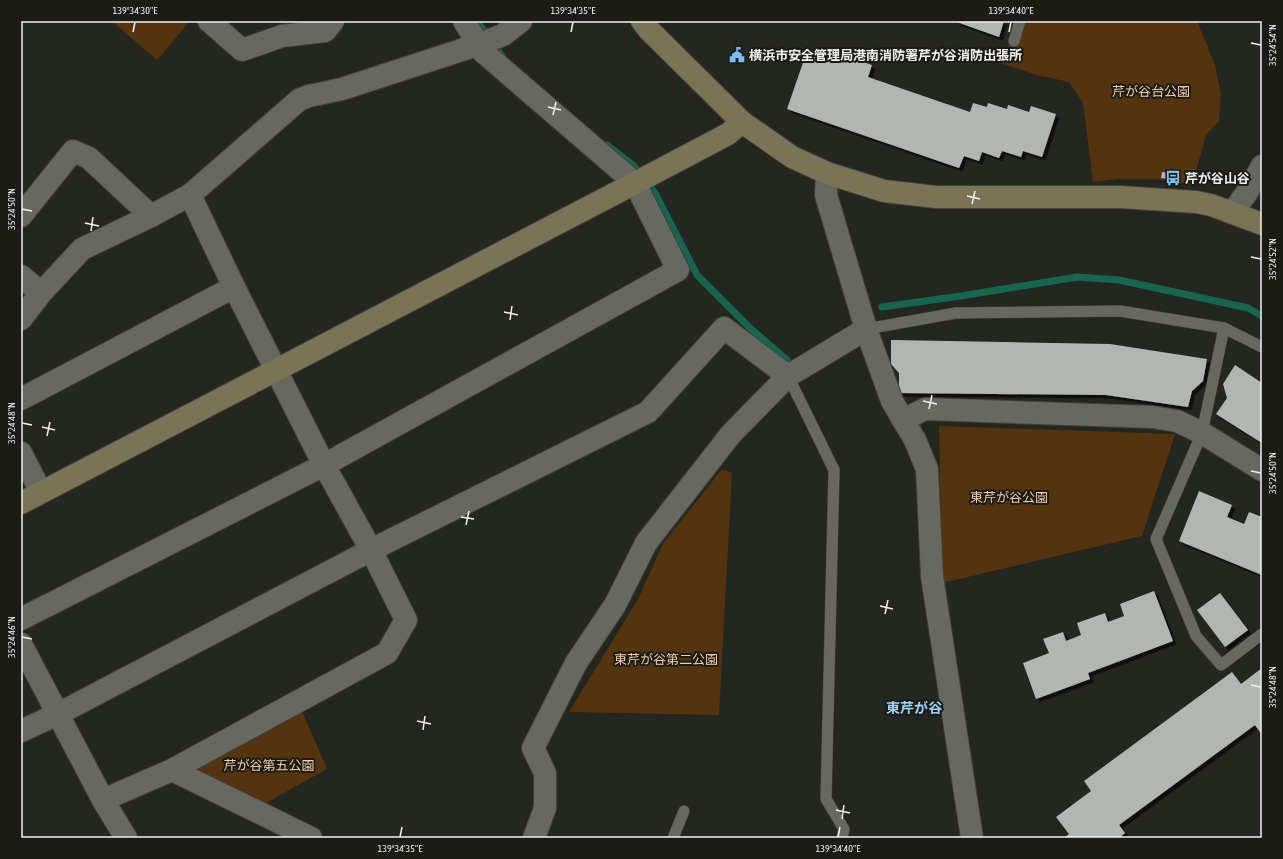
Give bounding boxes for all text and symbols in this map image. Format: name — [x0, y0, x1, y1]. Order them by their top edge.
text: 139°34'30"E — [113, 5, 158, 16]
text: 139°34'35"E — [551, 5, 596, 16]
text: 139°34'40"E — [989, 5, 1034, 16]
text: 35°24'54"N — [1267, 24, 1278, 66]
public building icon: 横浜市安全管理局港南消防署芹が谷消防出張所 — [728, 46, 746, 64]
place label: 横浜市安全管理局港南消防署芹が谷消防出張所 — [749, 48, 1022, 63]
park label: 芹が谷台公園 — [1112, 84, 1190, 99]
bus stop icon: 芹が谷山谷 — [1164, 169, 1182, 187]
place label: 芹が谷山谷 — [1185, 171, 1250, 186]
text: 35°24'50"N — [6, 188, 17, 230]
text: 35°24'52"N — [1267, 238, 1278, 280]
text: 35°24'48"N — [6, 402, 17, 444]
text: 35°24'50"N — [1267, 452, 1278, 494]
park label: 東芹が谷公園 — [970, 490, 1048, 505]
text: 35°24'46"N — [6, 616, 17, 658]
park label: 東芹が谷第二公園 — [614, 652, 718, 667]
text: 35°24'48"N — [1267, 666, 1278, 708]
district label: 東芹が谷 — [886, 700, 943, 716]
park label: 芹が谷第五公園 — [223, 758, 315, 773]
text: 139°34'35"E — [378, 843, 423, 854]
text: 139°34'40"E — [816, 843, 861, 854]

